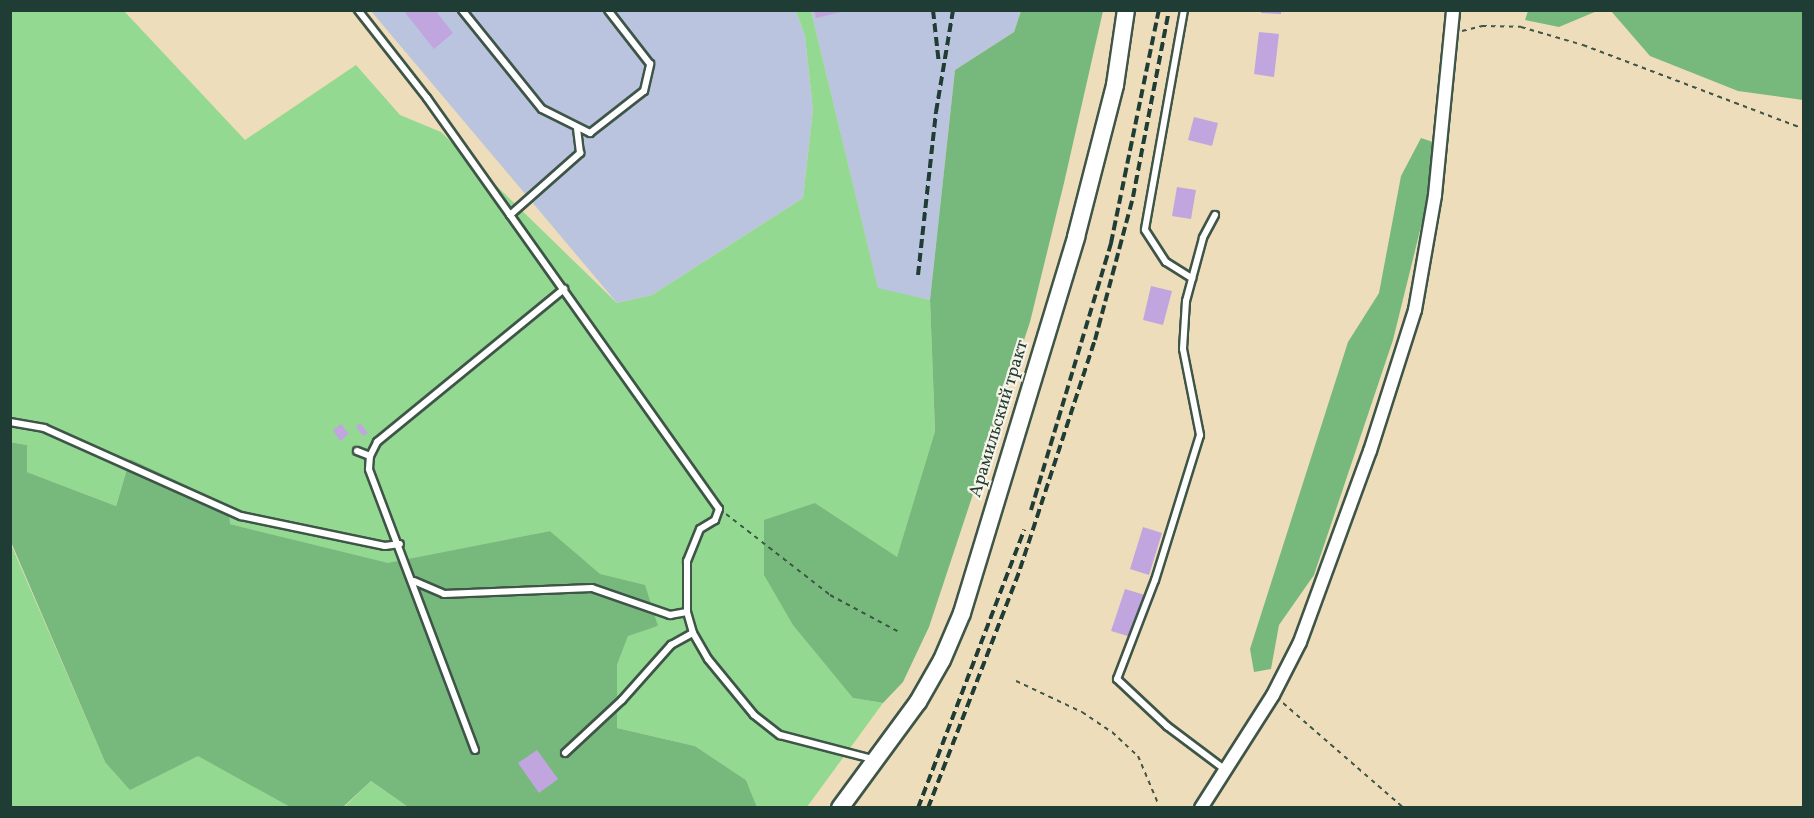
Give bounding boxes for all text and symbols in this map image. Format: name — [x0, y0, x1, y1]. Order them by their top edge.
street label: Арамильский тракт — [966, 337, 1034, 501]

